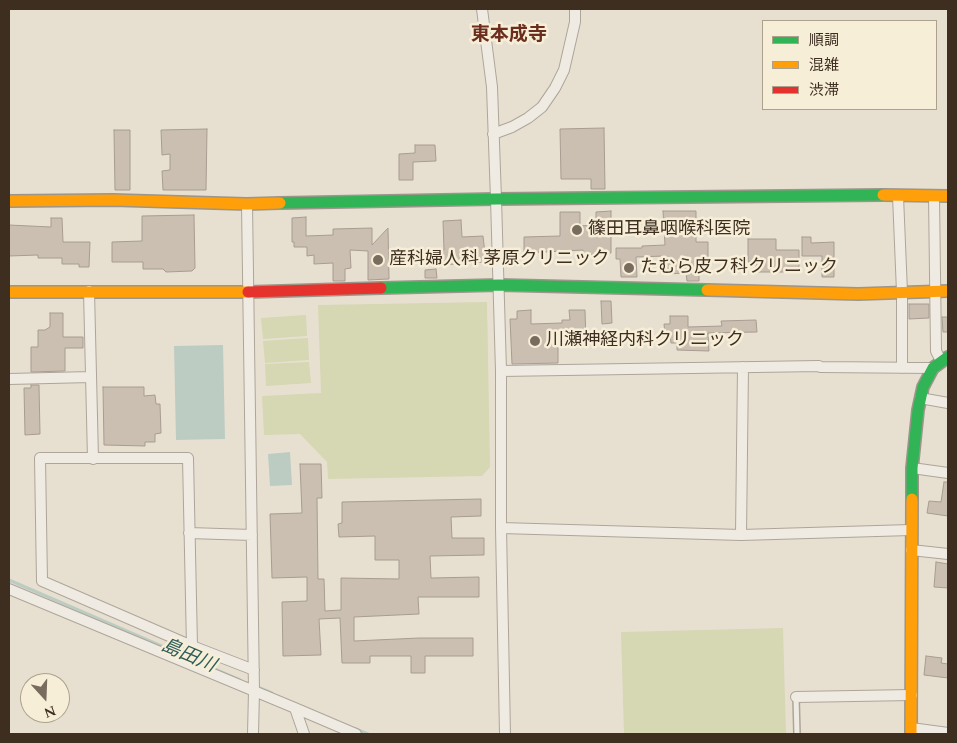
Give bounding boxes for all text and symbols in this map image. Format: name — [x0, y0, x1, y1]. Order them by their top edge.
legend — [762, 20, 937, 110]
district label: 東本成寺 — [471, 25, 547, 47]
text: 順調 — [809, 29, 839, 52]
text: 混雑 — [809, 54, 839, 77]
text: 渋滞 — [809, 79, 839, 102]
place label: 篠田耳鼻咽喉科医院 — [588, 219, 750, 241]
marker: 篠田耳鼻咽喉科医院 — [570, 223, 584, 237]
place label: 産科婦人科 茅原クリニック — [389, 249, 609, 271]
marker: 産科婦人科 茅原クリニック — [371, 253, 385, 267]
place label: たむら皮フ科クリニック — [640, 257, 838, 279]
marker: たむら皮フ科クリニック — [622, 261, 636, 275]
place label: 川瀬神経内科クリニック — [546, 330, 744, 352]
marker: 川瀬神経内科クリニック — [528, 334, 542, 348]
water label: 島田川 — [157, 635, 219, 679]
north arrow — [20, 673, 70, 723]
text: N — [41, 700, 59, 723]

